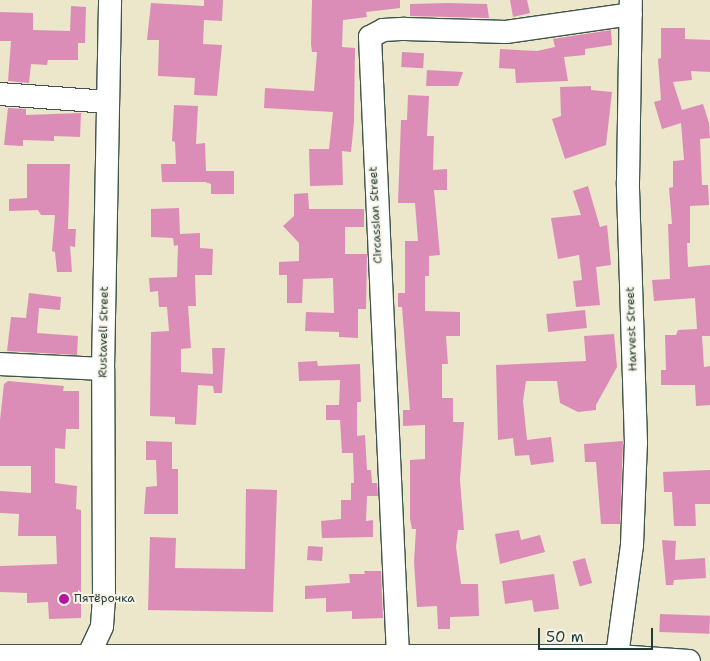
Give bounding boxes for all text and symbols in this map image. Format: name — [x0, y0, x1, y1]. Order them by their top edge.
street label: Circassian Street — [366, 166, 386, 264]
street label: Rustaveli Street — [96, 286, 112, 378]
street label: Harvest Street — [623, 286, 641, 372]
place label: Пятёрочка — [74, 592, 135, 606]
marker: Пятёрочка — [58, 593, 70, 605]
scale bar — [540, 618, 655, 650]
text: 50 m — [546, 627, 584, 647]

